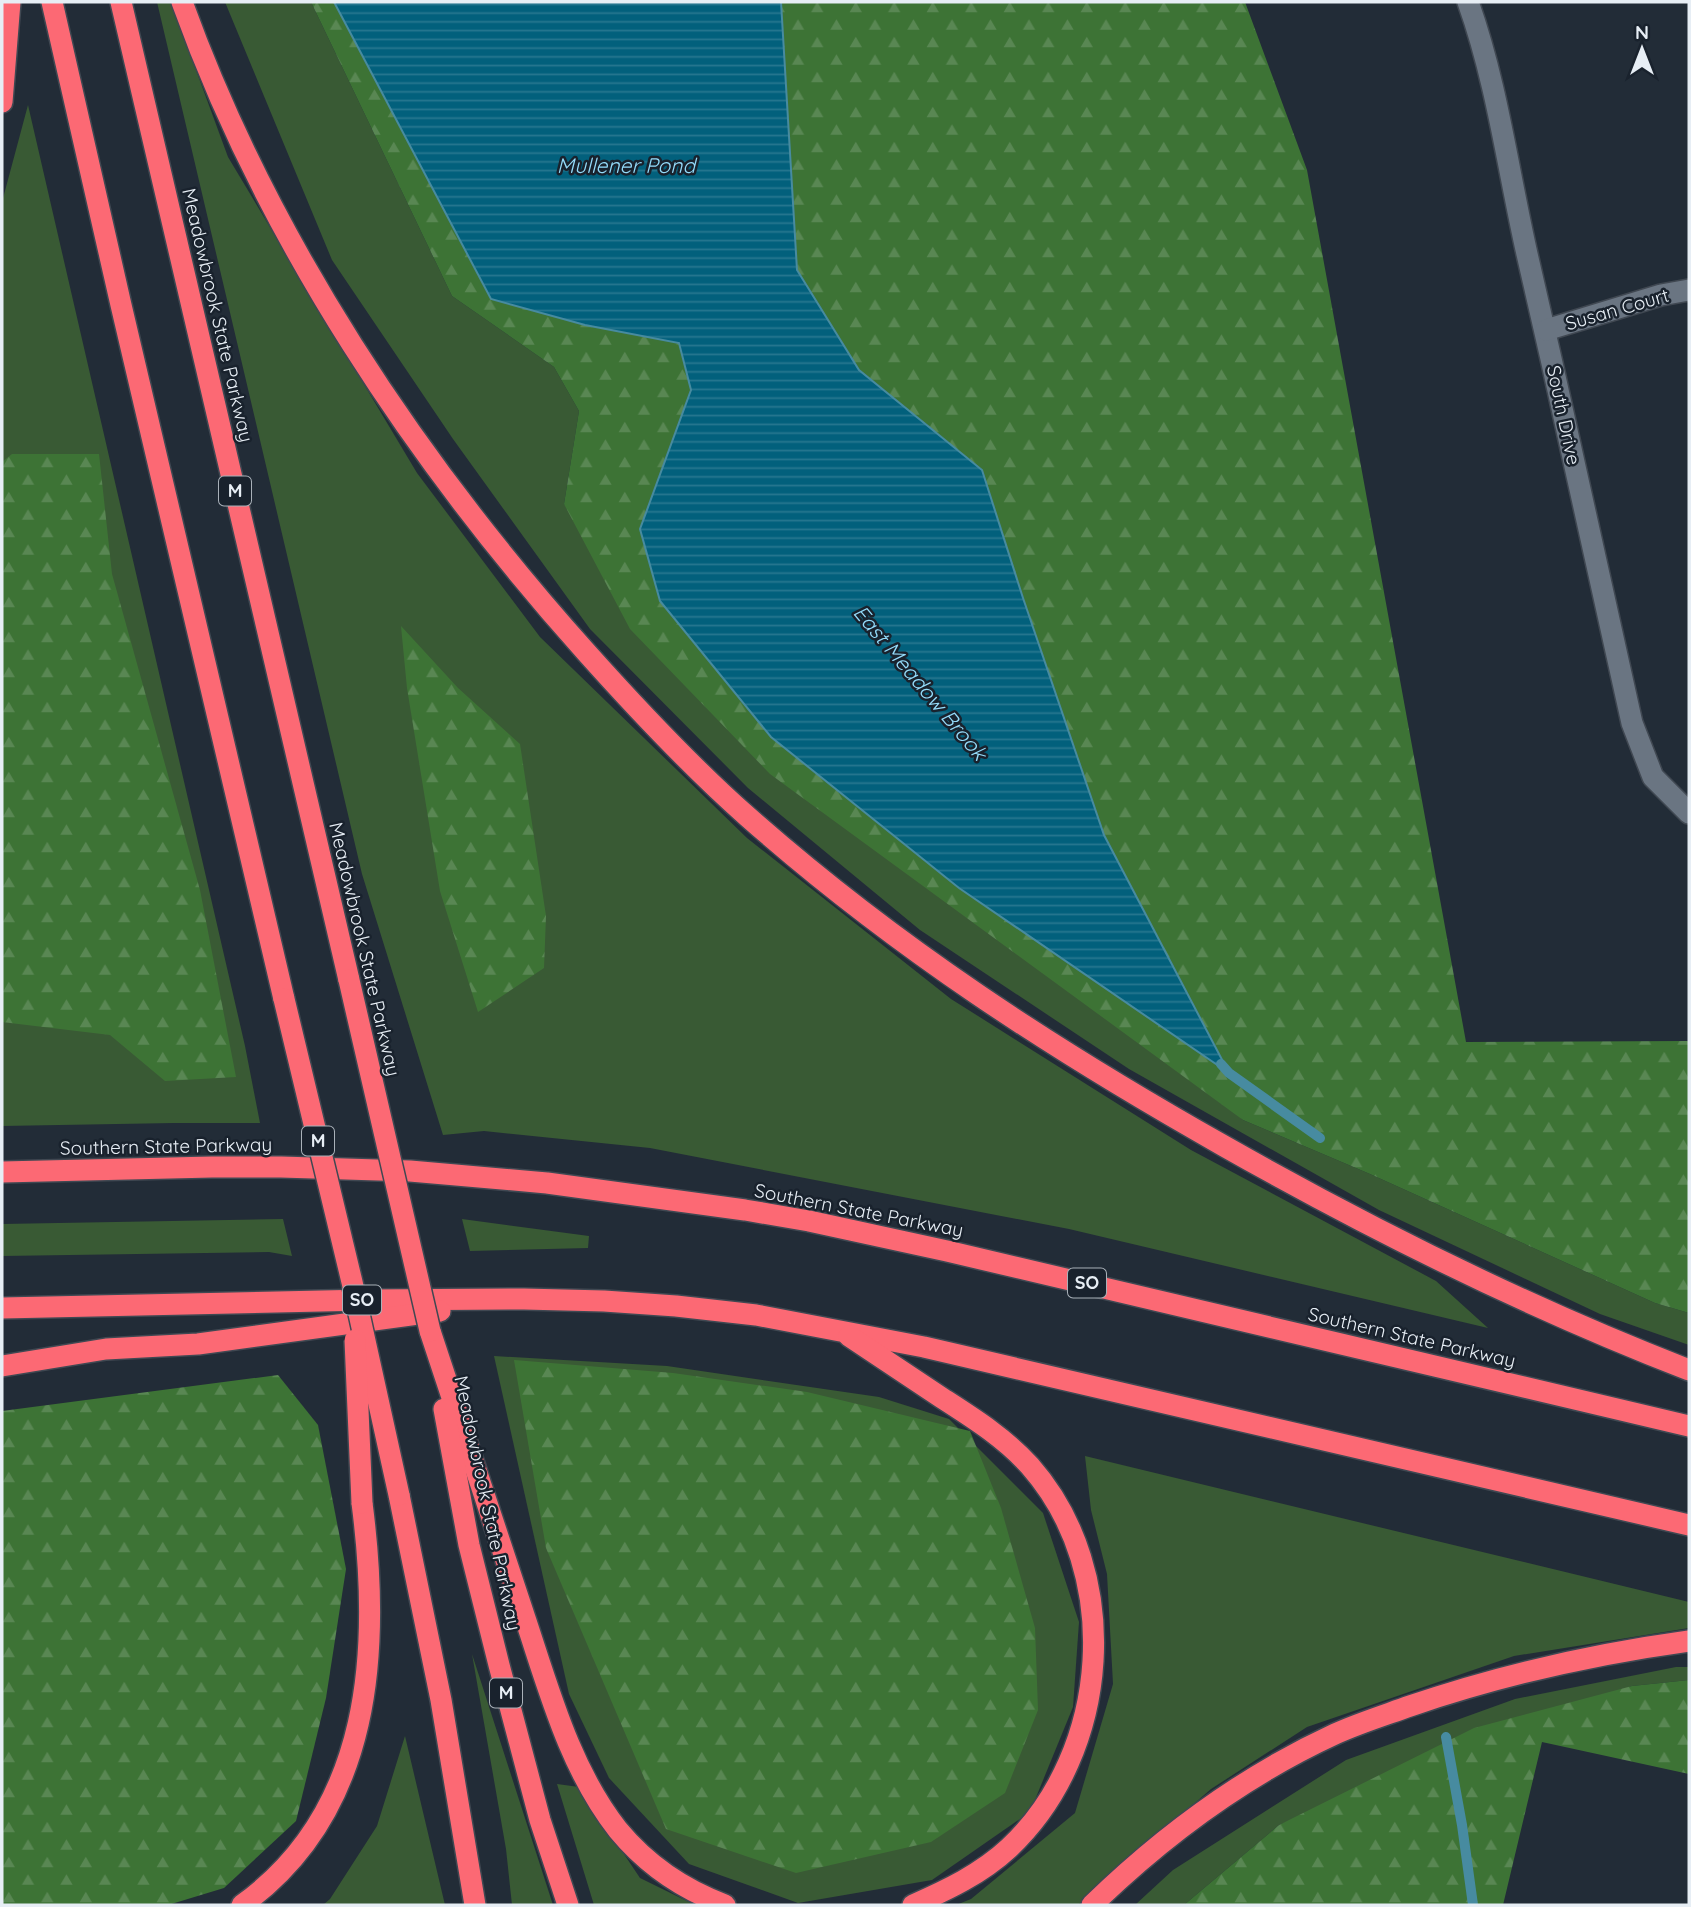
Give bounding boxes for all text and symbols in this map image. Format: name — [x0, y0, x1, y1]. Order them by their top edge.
north arrow — [1607, 14, 1677, 84]
text: N — [1635, 20, 1649, 44]
water label: Mullener Pond — [557, 152, 697, 178]
street label: Meadowbrook State Parkway — [177, 186, 259, 444]
street label: Susan Court — [1562, 283, 1672, 335]
street label: South Drive — [1542, 363, 1586, 467]
road number: M — [219, 476, 251, 505]
water label: East Meadow Brook — [848, 600, 994, 766]
street label: Meadowbrook State Parkway — [324, 820, 406, 1078]
road number: M — [302, 1126, 334, 1156]
street label: Southern State Parkway — [60, 1132, 272, 1160]
street label: Southern State Parkway — [753, 1178, 965, 1242]
road number: SO — [1068, 1268, 1106, 1298]
road number: SO — [343, 1286, 381, 1315]
street label: Southern State Parkway — [1306, 1301, 1518, 1373]
street label: Meadowbrook State Parkway — [449, 1373, 527, 1633]
road number: M — [490, 1678, 522, 1708]

